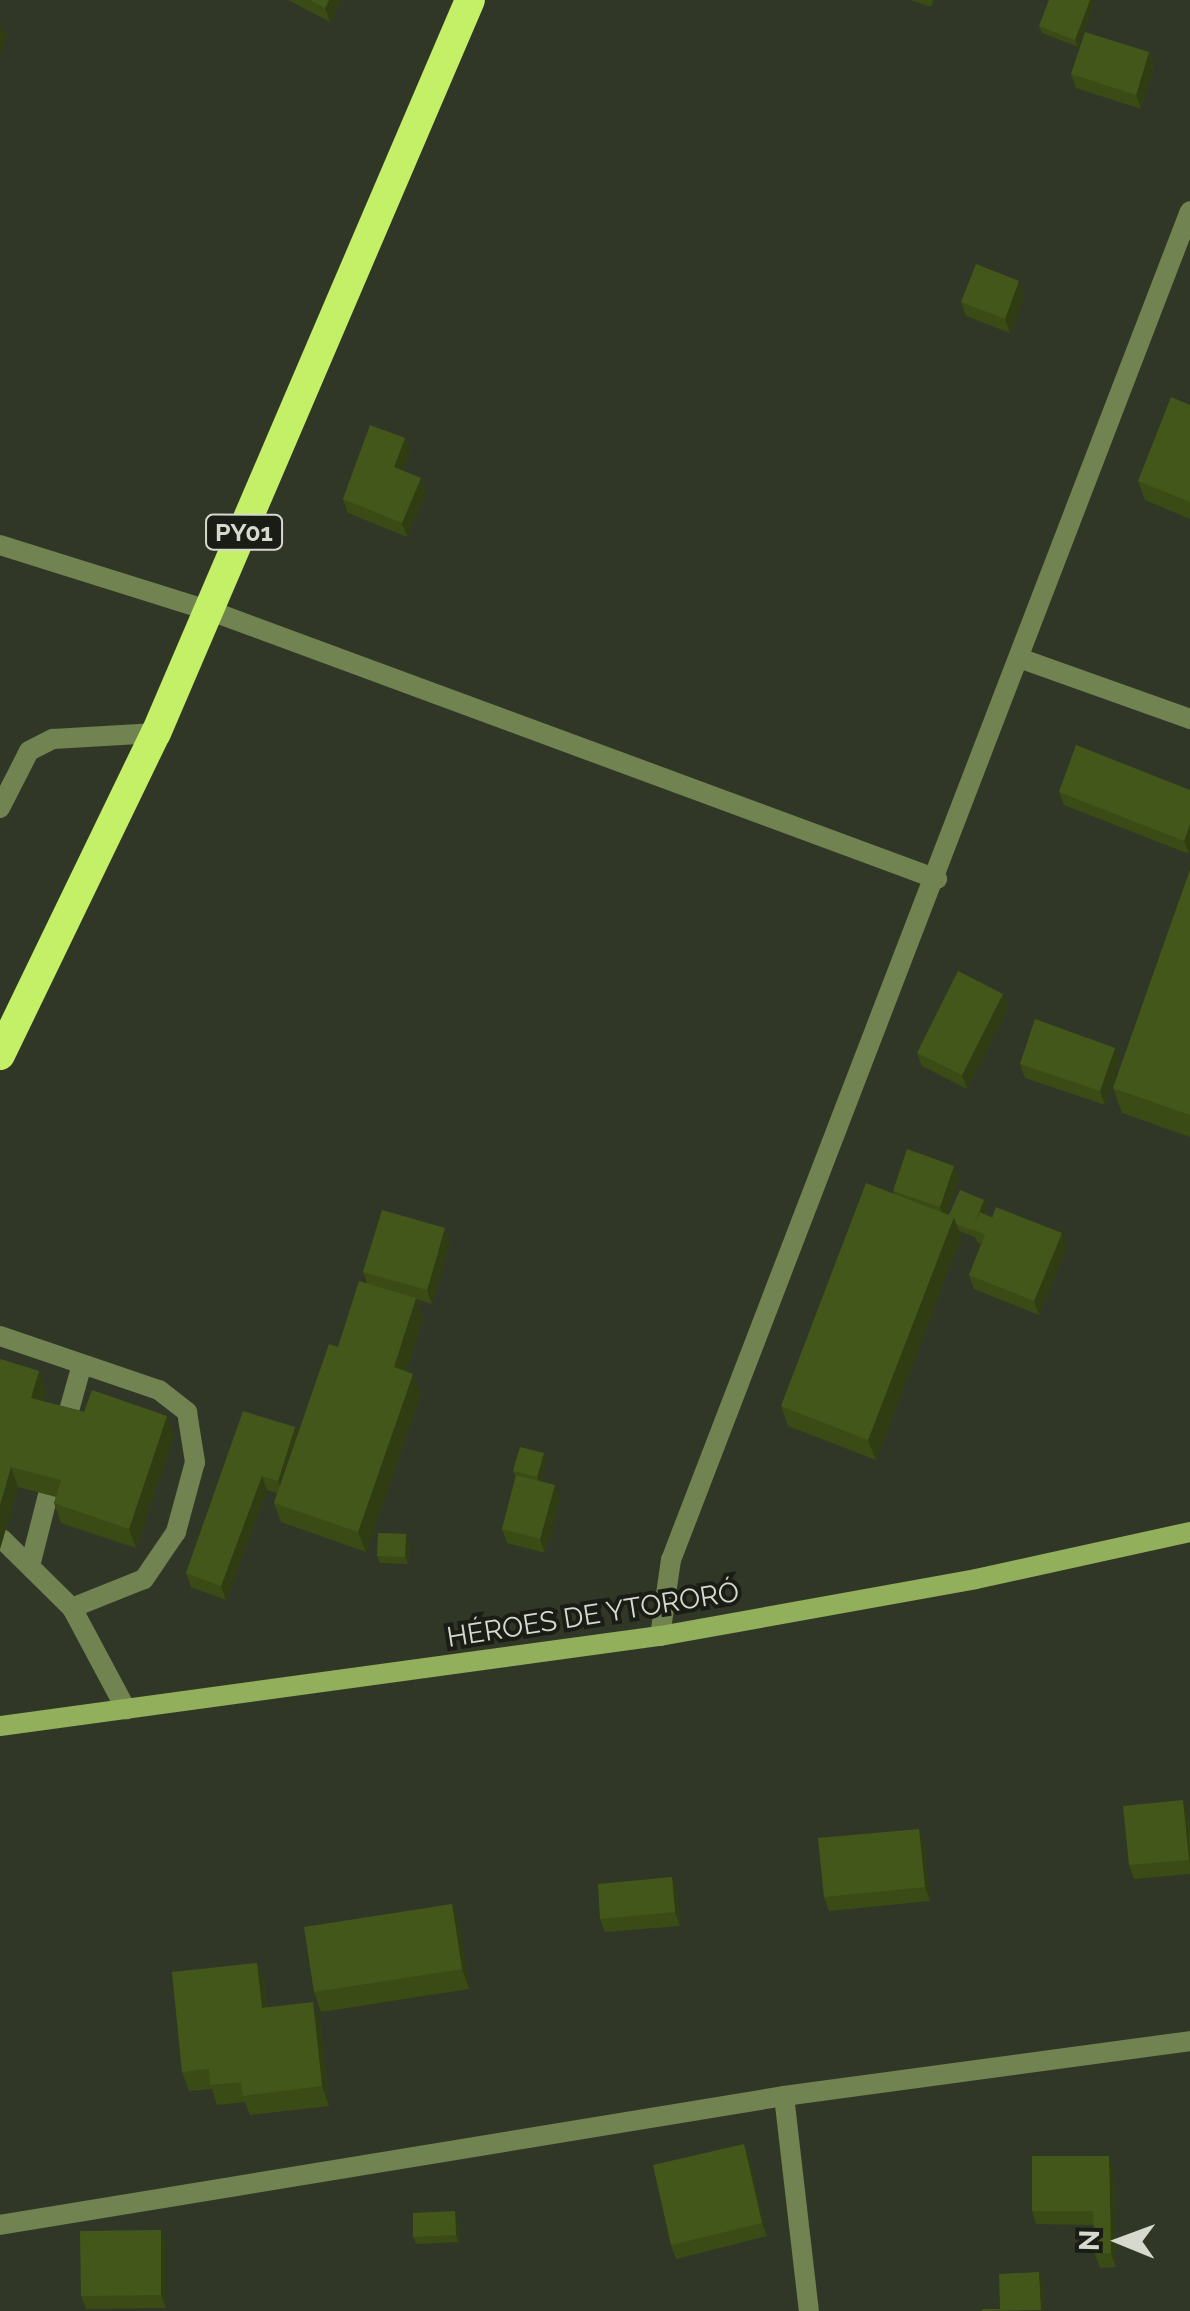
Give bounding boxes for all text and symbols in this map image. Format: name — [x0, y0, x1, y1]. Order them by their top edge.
road number: PY01 — [204, 512, 284, 552]
street label: HÉROES DE YTORORÓ — [444, 1575, 742, 1655]
north arrow — [1070, 2191, 1170, 2291]
text: N — [1073, 2229, 1106, 2251]

